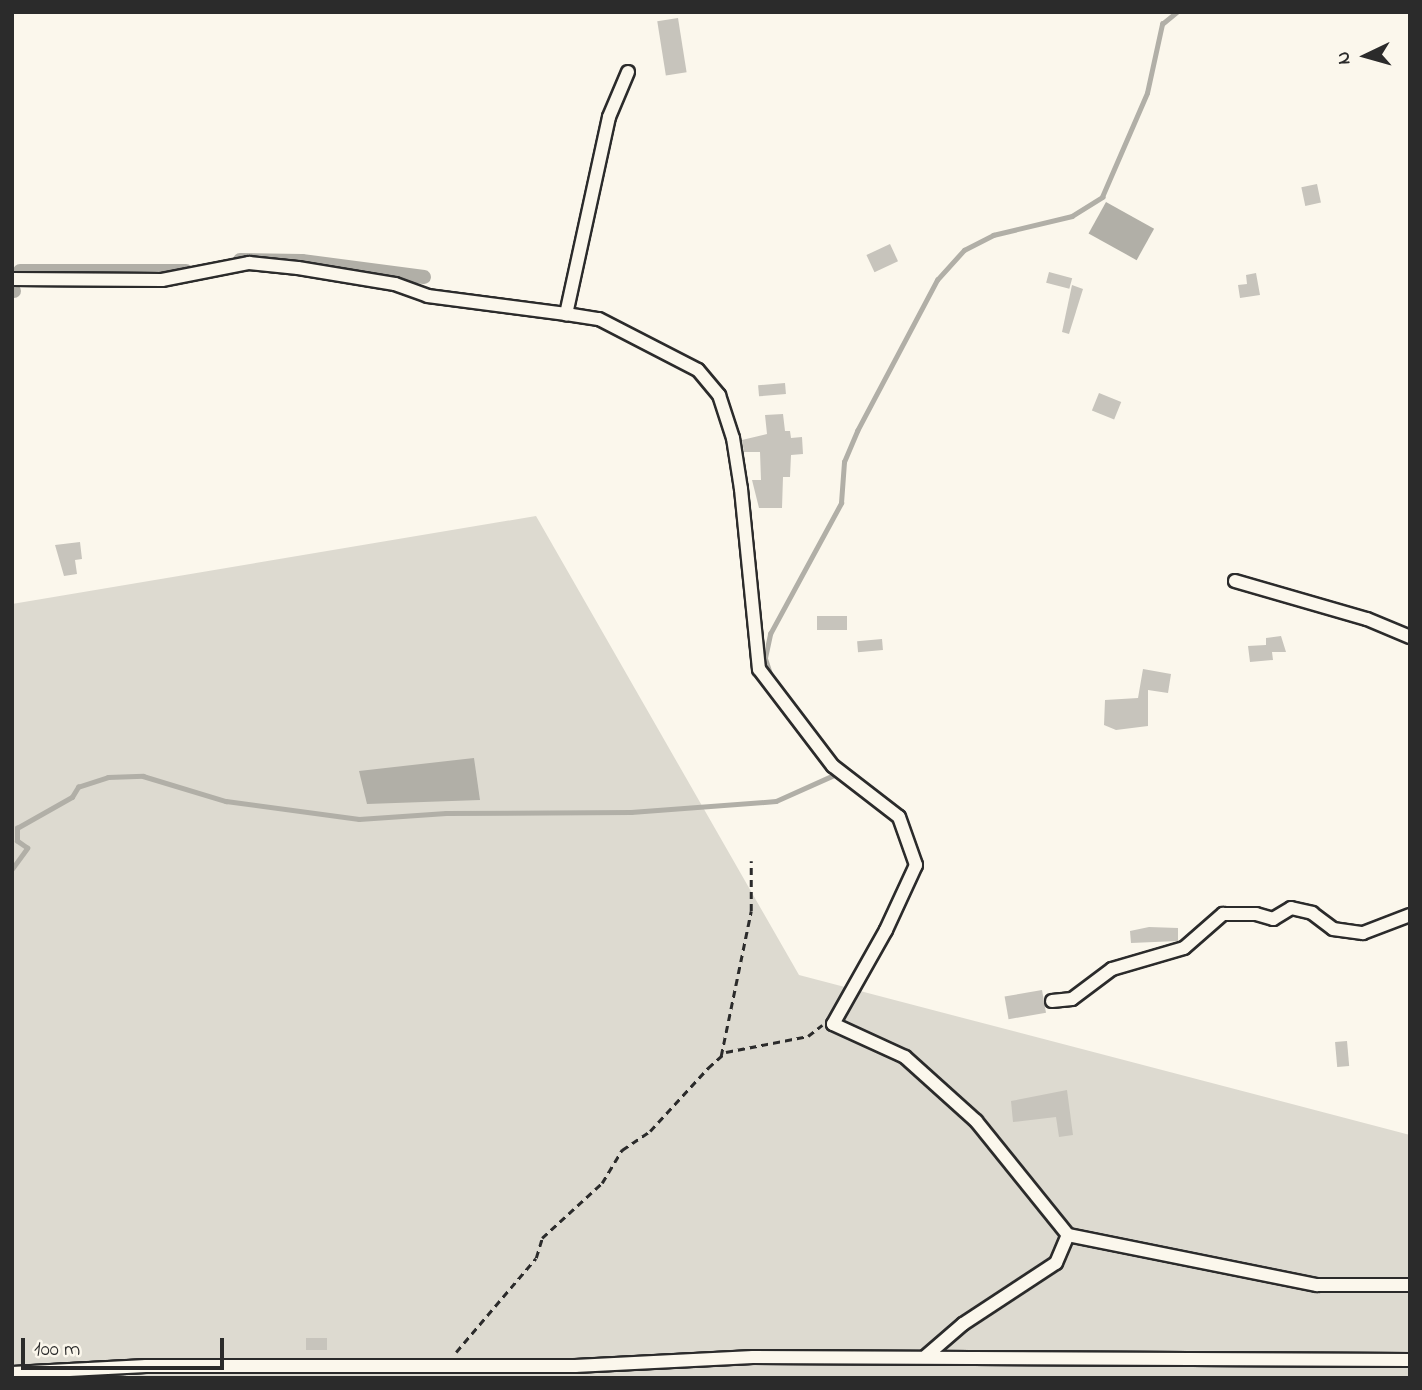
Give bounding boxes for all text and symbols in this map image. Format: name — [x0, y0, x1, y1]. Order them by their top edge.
north arrow — [1331, 21, 1401, 91]
text: N — [1331, 50, 1359, 65]
scale bar — [24, 1324, 228, 1368]
text: 100 m — [34, 1335, 80, 1365]

